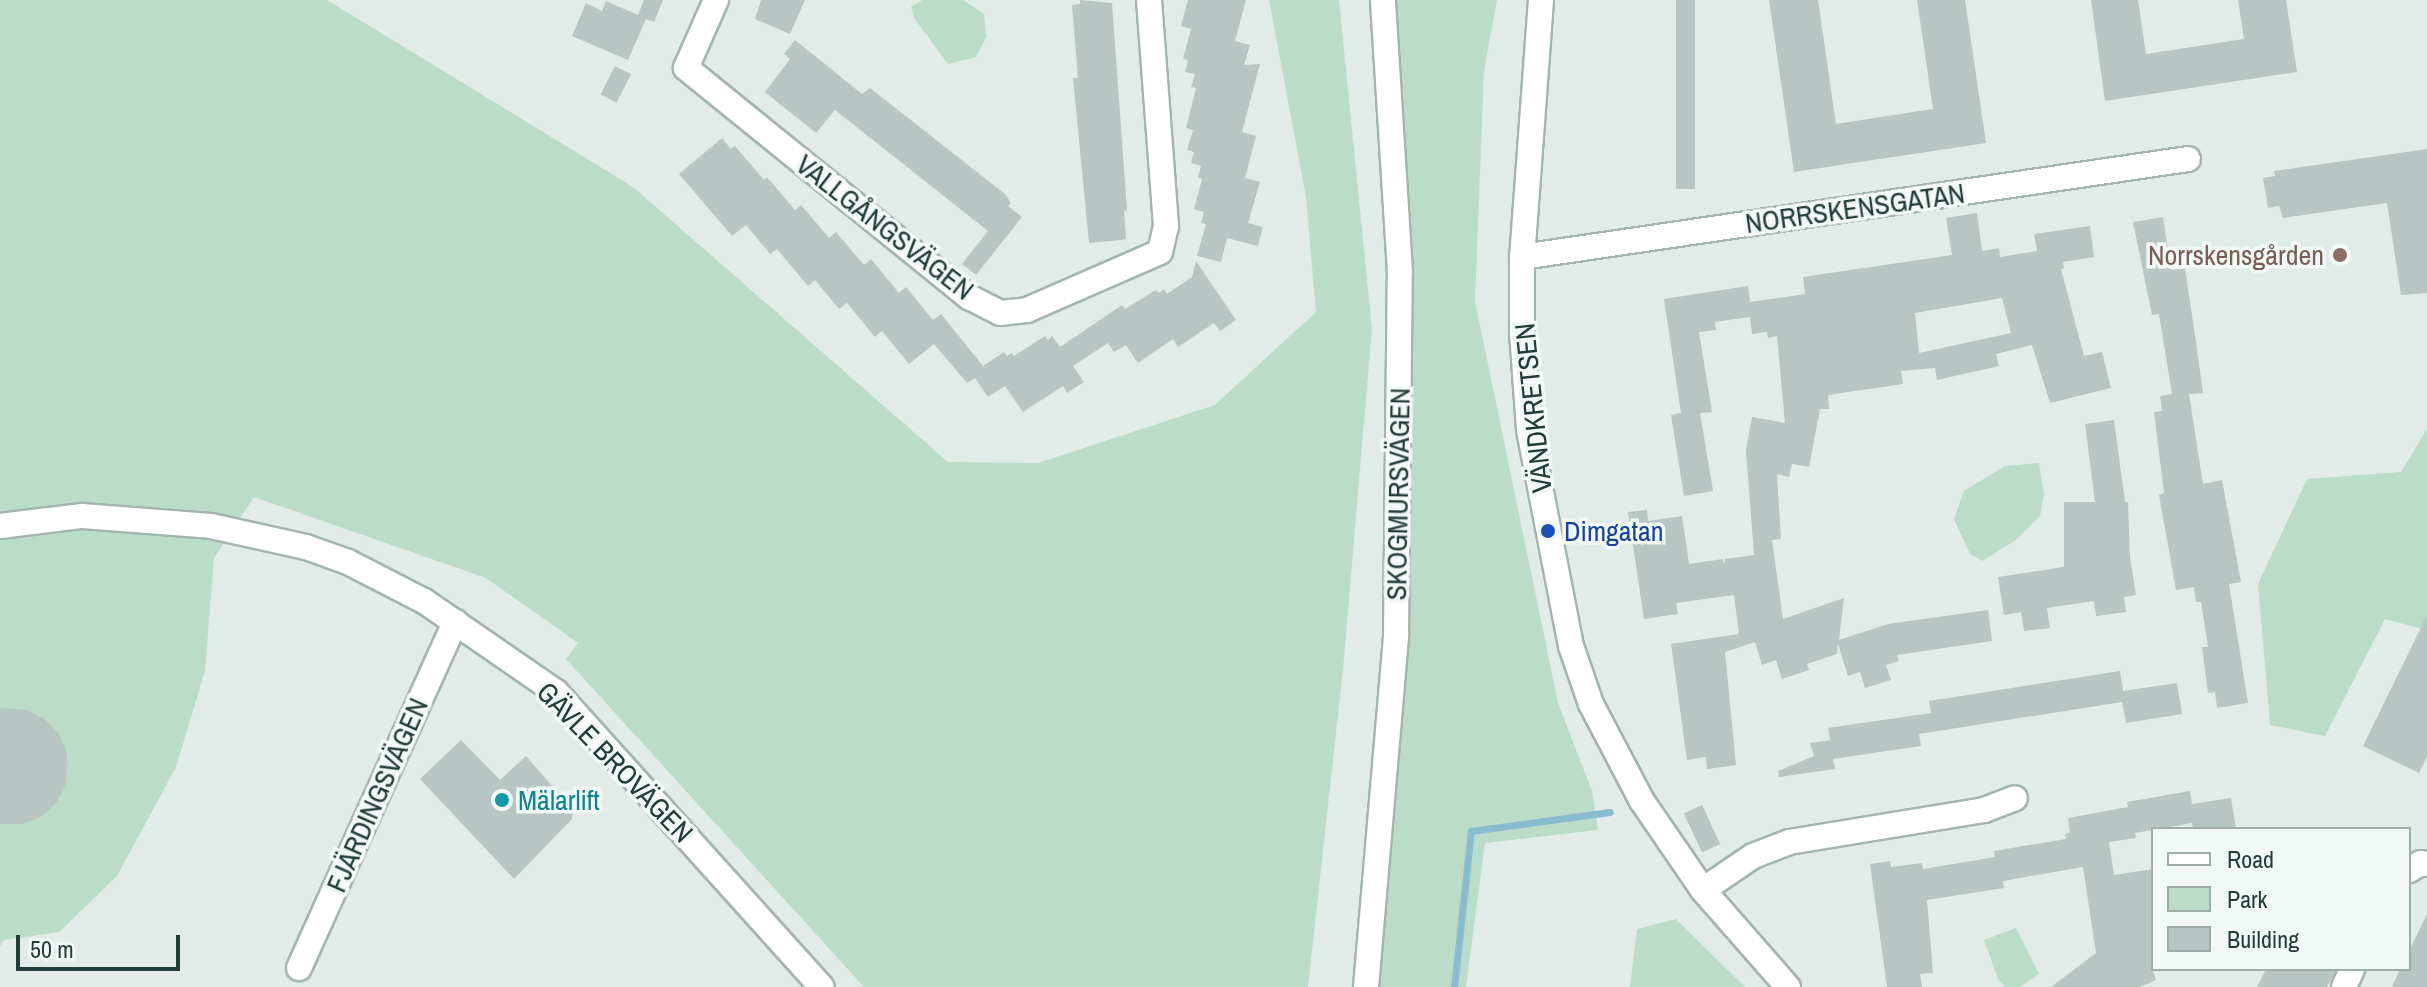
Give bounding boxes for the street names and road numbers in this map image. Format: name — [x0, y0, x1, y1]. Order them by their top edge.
street label: VALLGÅNGSVÄGEN — [789, 147, 981, 307]
street label: NORRSKENSGATAN — [1743, 176, 1967, 240]
street label: VÄNDKRETSEN — [1507, 321, 1559, 495]
street label: SKOGMURSVÄGEN — [1379, 387, 1417, 601]
street label: GÄVLE BROVÄGEN — [530, 675, 700, 849]
street label: FJÄRDINGSVÄGEN — [319, 693, 435, 897]

